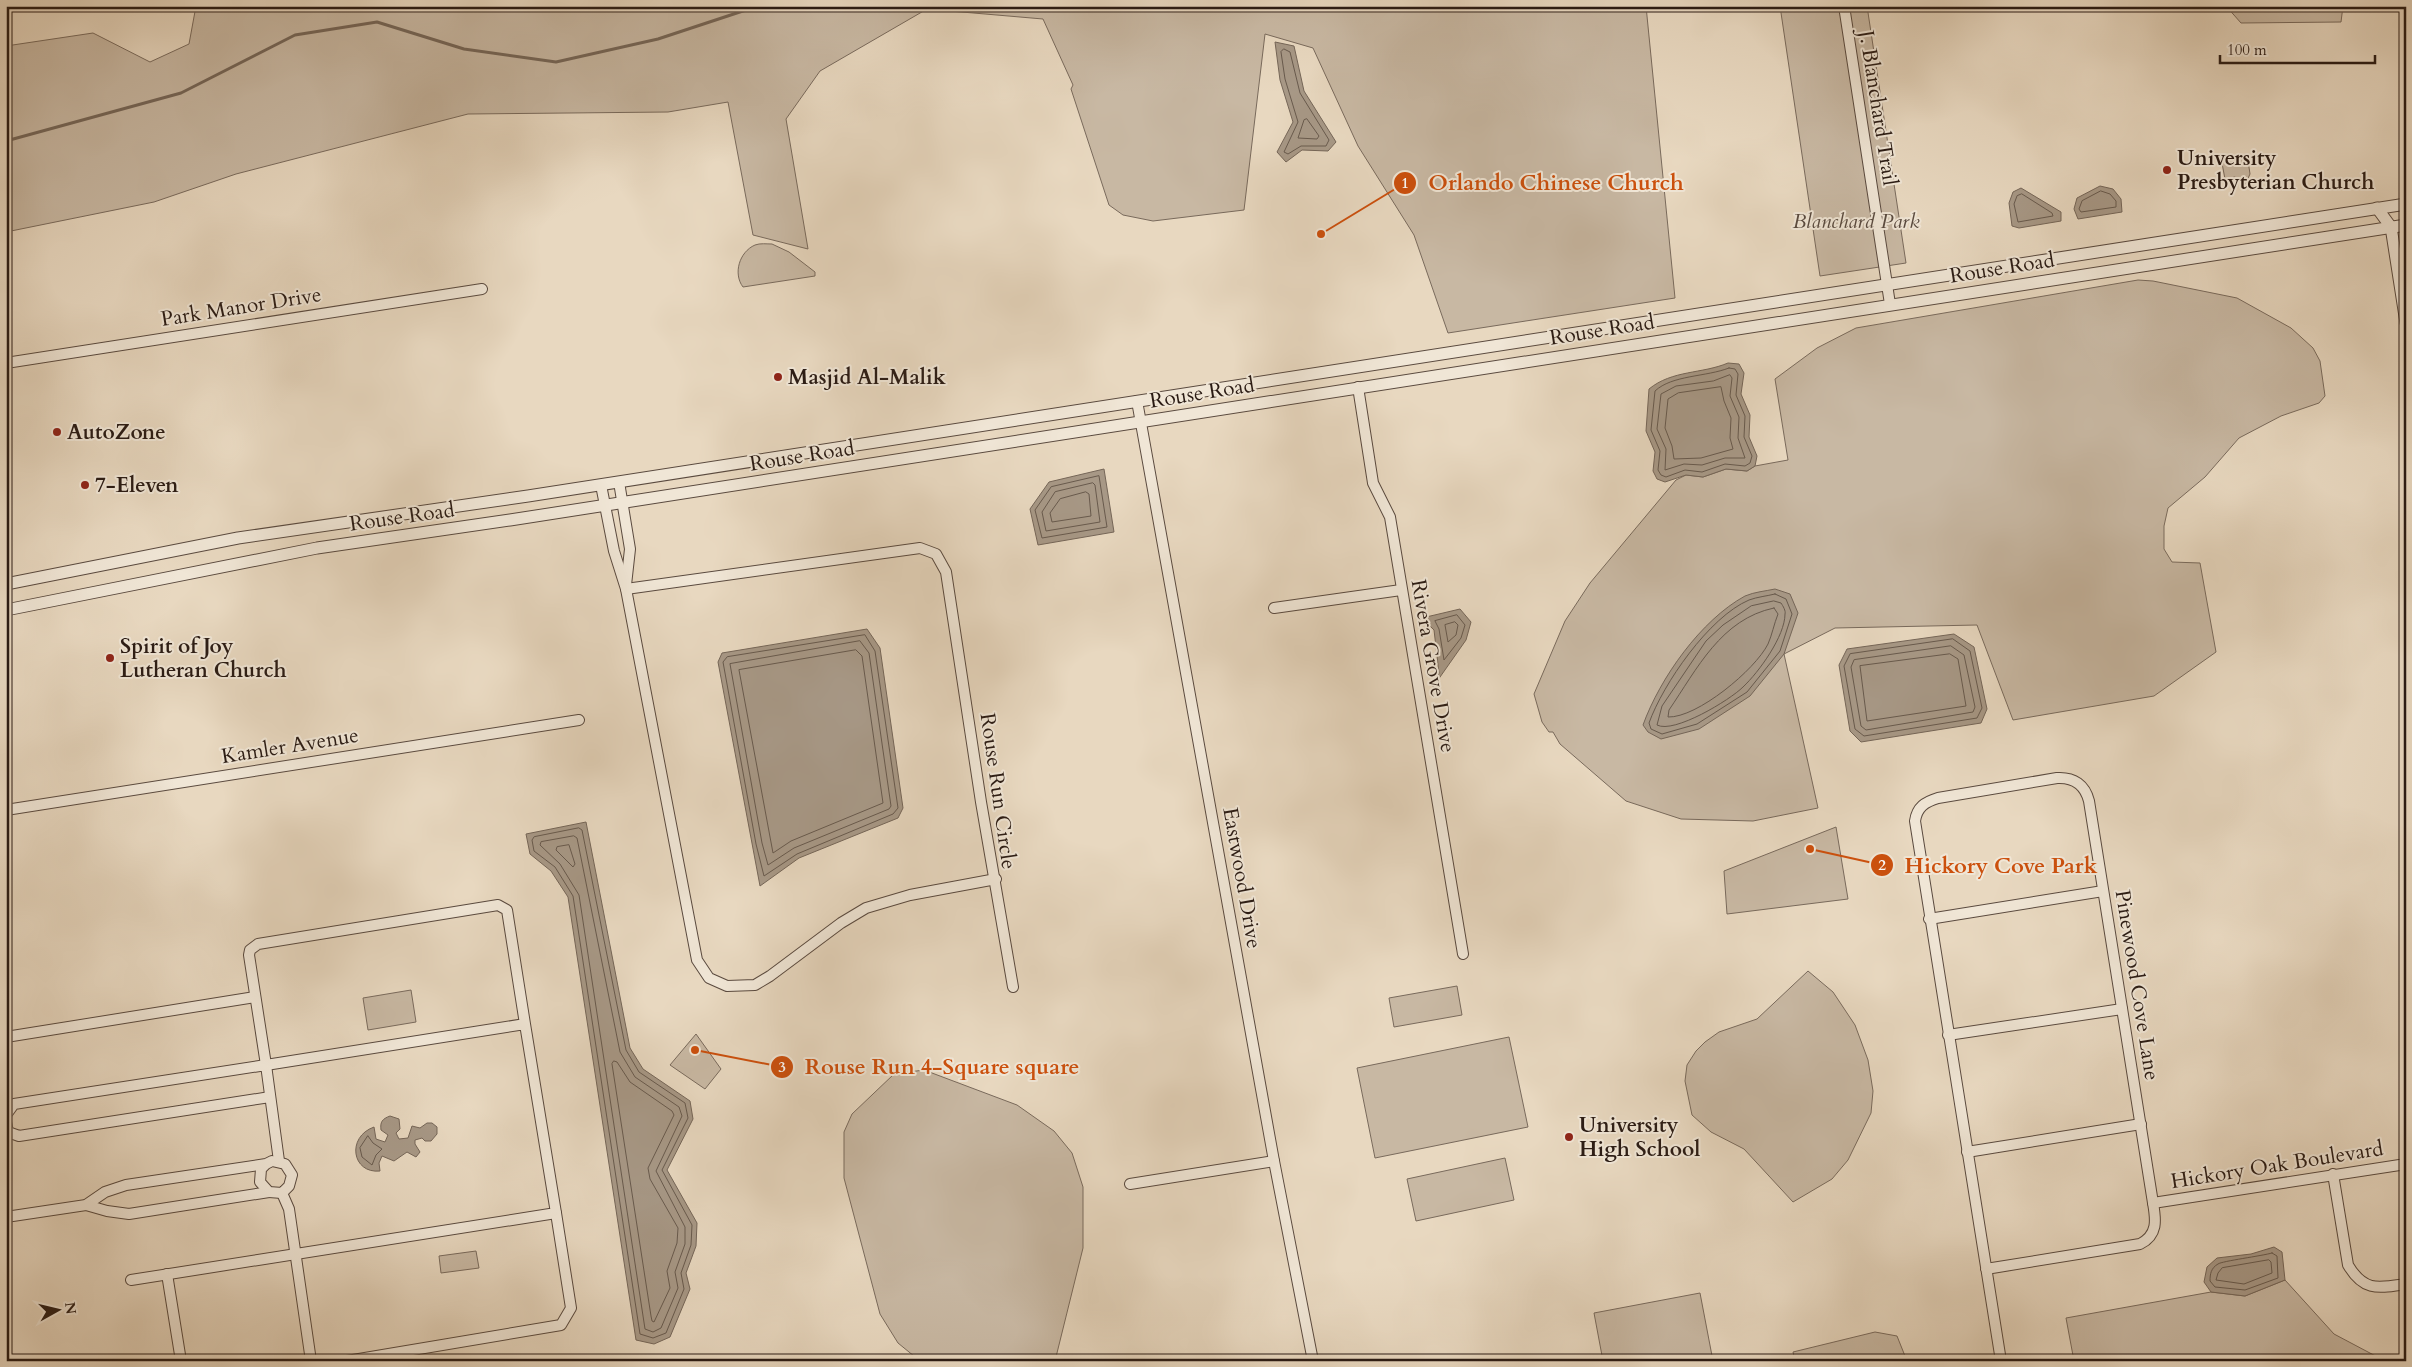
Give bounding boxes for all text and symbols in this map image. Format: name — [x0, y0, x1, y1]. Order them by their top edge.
street label: J. Blanchard Trail — [1851, 25, 1905, 188]
scale bar — [2220, 32, 2374, 64]
text: 100 m — [2227, 40, 2267, 60]
place label: University Presbyterian Church — [2177, 144, 2374, 197]
callout: Orlando Chinese Church — [1393, 164, 1693, 201]
marker: University Presbyterian Church — [2161, 164, 2173, 176]
text: Orlando Chinese Church — [1428, 168, 1684, 198]
text: 1 — [1401, 173, 1409, 193]
park label: Blanchard Park — [1792, 207, 1920, 236]
street label: Rouse Road — [1947, 245, 2057, 291]
street label: Park Manor Drive — [159, 280, 323, 334]
street label: Rouse Road — [1547, 307, 1657, 353]
place label: Masjid Al-Malik — [788, 363, 946, 392]
street label: Rouse Road — [1147, 370, 1257, 416]
marker: Masjid Al-Malik — [772, 371, 784, 383]
place label: AutoZone — [67, 418, 166, 447]
marker: AutoZone — [51, 426, 63, 438]
street label: Rouse Road — [747, 433, 857, 479]
place label: 7-Eleven — [95, 471, 179, 500]
marker: 7-Eleven — [79, 479, 91, 491]
street label: Rouse Road — [348, 495, 456, 539]
street label: Rivera Grove Drive — [1404, 577, 1462, 755]
place label: Spirit of Joy Lutheran Church — [120, 632, 287, 685]
marker: Spirit of Joy Lutheran Church — [104, 652, 116, 664]
street label: Rouse Run Circle — [973, 711, 1023, 871]
street label: Kamler Avenue — [219, 721, 361, 771]
street label: Eastwood Drive — [1215, 805, 1269, 951]
callout: Hickory Cove Park — [1869, 847, 2107, 884]
text: Hickory Cove Park — [1905, 851, 2098, 881]
text: 2 — [1878, 855, 1886, 875]
street label: Pinewood Cove Lane — [2108, 888, 2166, 1082]
callout: Rouse Run 4-Square square — [770, 1048, 1090, 1085]
text: Rouse Run 4-Square square — [805, 1052, 1079, 1082]
text: 3 — [778, 1057, 786, 1077]
place label: University High School — [1579, 1111, 1700, 1164]
marker: University High School — [1563, 1131, 1575, 1143]
street label: Hickory Oak Boulevard — [2169, 1134, 2385, 1196]
north arrow — [32, 1284, 82, 1334]
text: N — [60, 1301, 81, 1316]

